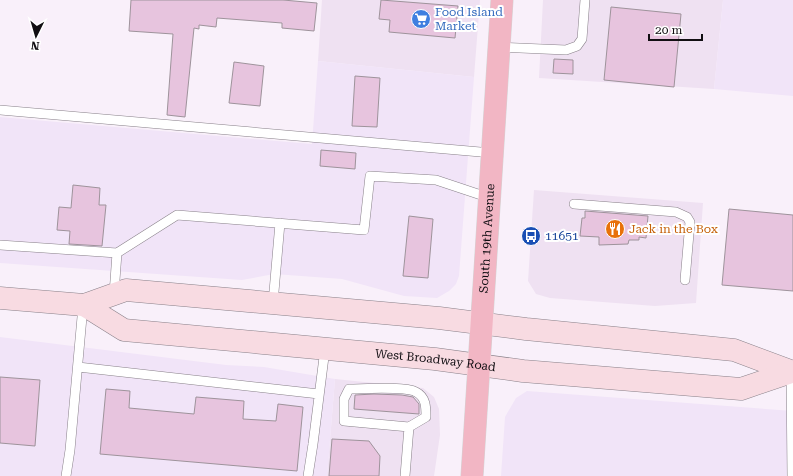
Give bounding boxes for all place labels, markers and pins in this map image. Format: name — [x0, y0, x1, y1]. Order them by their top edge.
place label: Food Island Market — [435, 5, 503, 33]
supermarket icon: Food Island Market — [410, 8, 432, 30]
restaurant icon: Jack in the Box — [604, 218, 626, 240]
place label: Jack in the Box — [629, 222, 718, 236]
bus stop icon: 11651 — [520, 225, 542, 247]
place label: 11651 — [545, 229, 579, 243]

